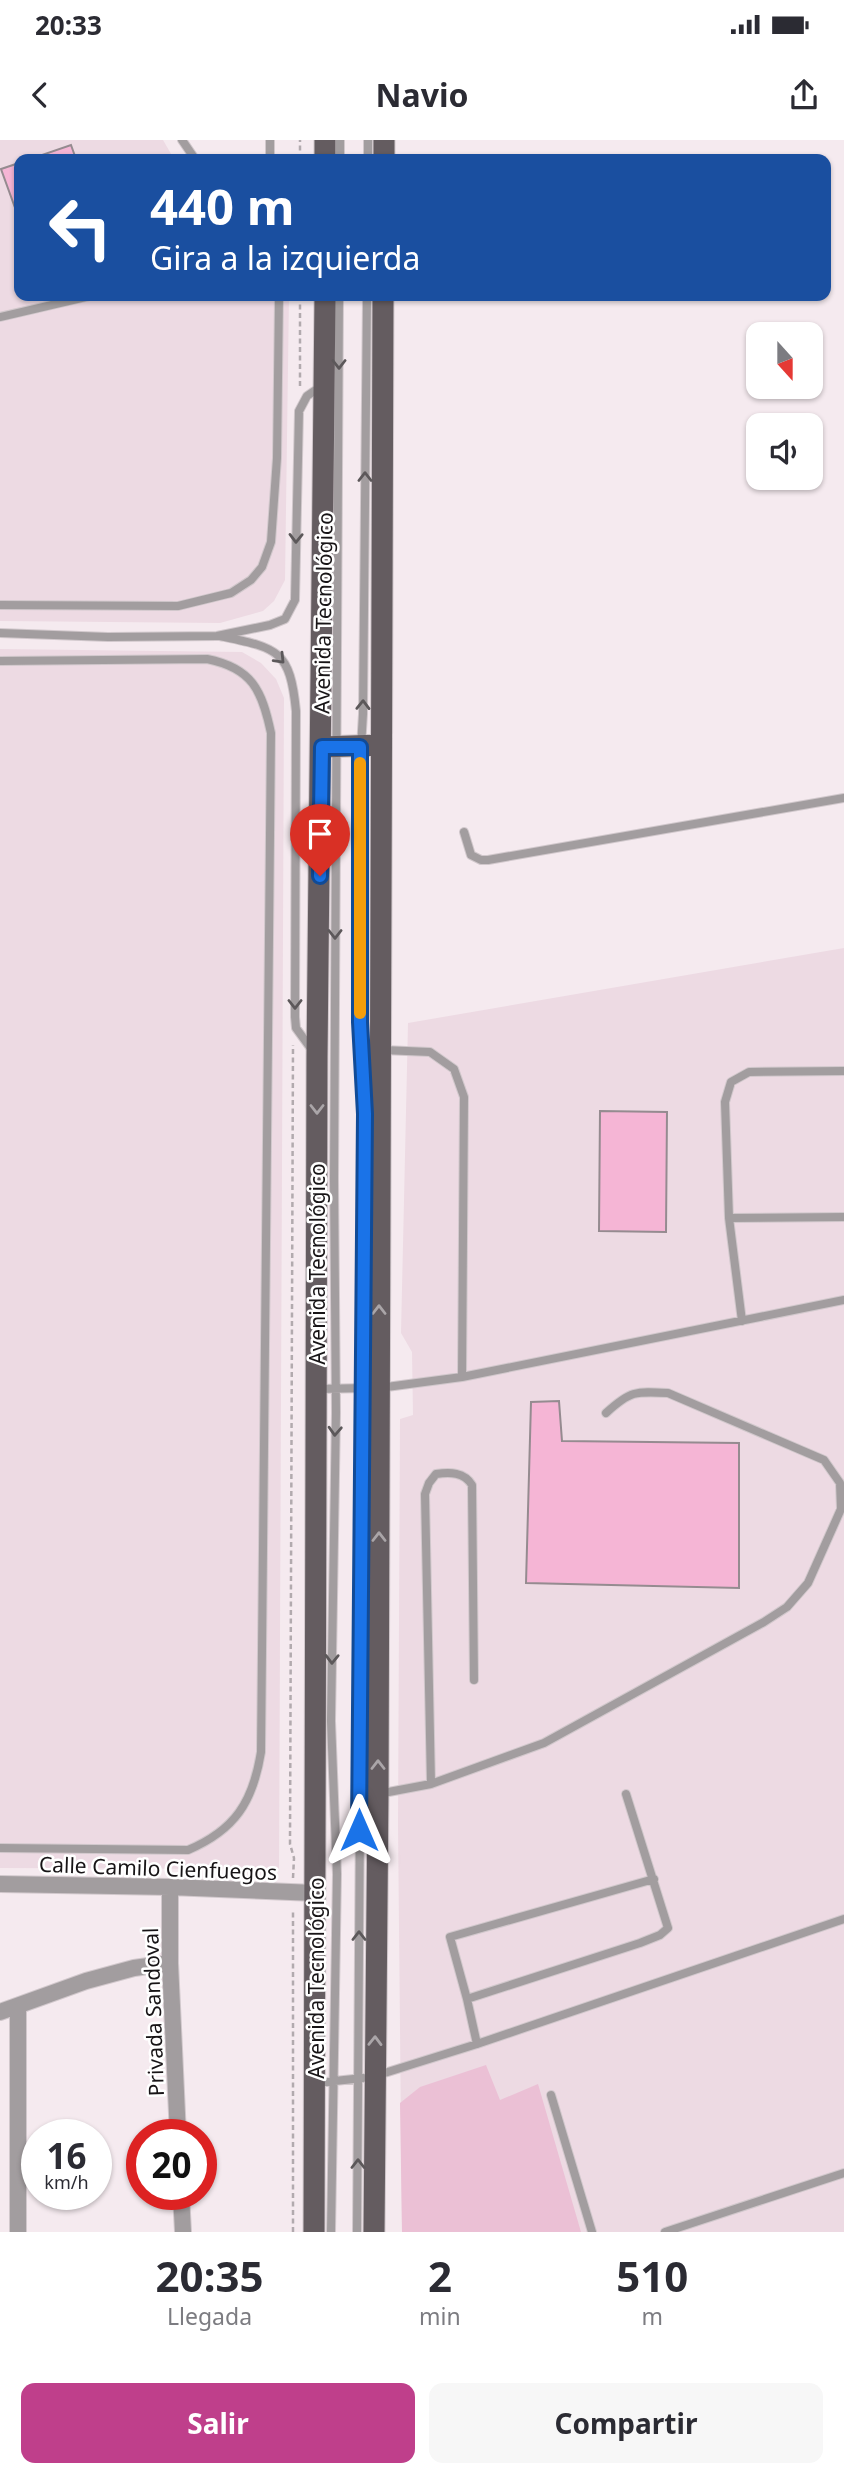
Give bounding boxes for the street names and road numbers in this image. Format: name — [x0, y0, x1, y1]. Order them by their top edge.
street label: Avenida Tecnológico — [307, 512, 339, 714]
street label: Avenida Tecnológico — [303, 1163, 331, 1365]
street label: Calle Camilo Cienfuegos — [39, 1850, 277, 1886]
street label: Avenida Tecnológico — [302, 1877, 330, 2079]
street label: Privada Sandoval — [136, 1927, 170, 2097]

